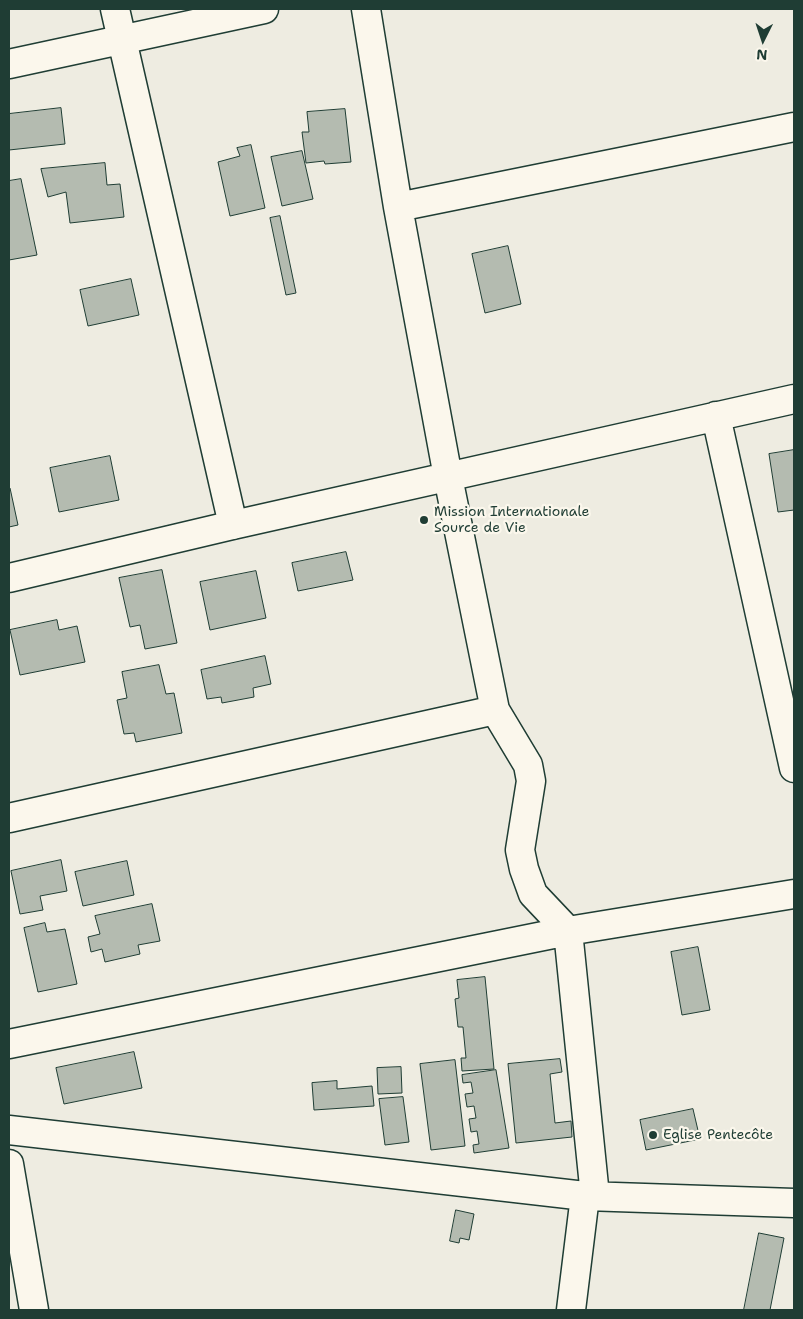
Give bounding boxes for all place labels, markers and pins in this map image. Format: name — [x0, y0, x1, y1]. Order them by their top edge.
place label: Mission Internationale Source de Vie — [434, 504, 589, 536]
marker: Mission Internationale Source de Vie — [418, 514, 430, 526]
place label: Eglise Pentecôte — [663, 1127, 773, 1143]
marker: Eglise Pentecôte — [647, 1129, 659, 1141]

